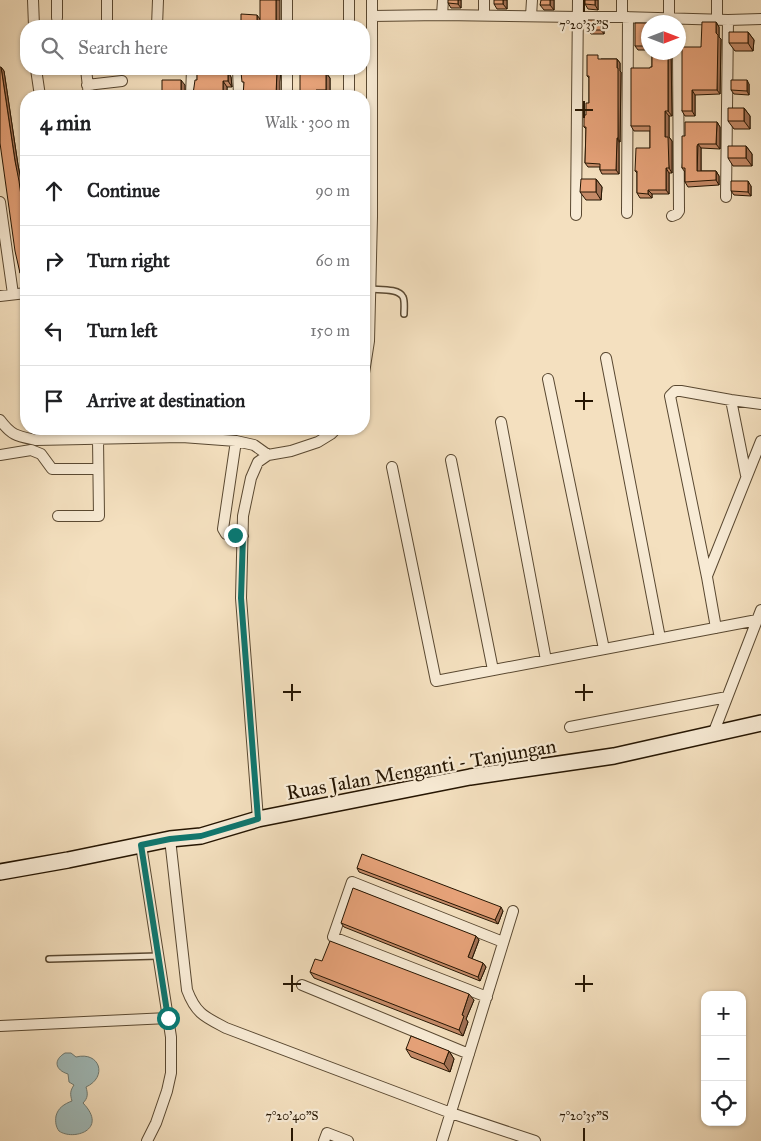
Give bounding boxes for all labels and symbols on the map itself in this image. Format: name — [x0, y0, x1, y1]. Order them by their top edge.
north arrow — [641, 15, 686, 60]
text: 7°20'35"S — [559, 18, 609, 32]
route end — [224, 524, 247, 547]
street label: Ruas Jalan Menganti - Tanjungan — [284, 733, 558, 806]
route start — [157, 1007, 180, 1030]
text: 7°20'40"S — [266, 1109, 318, 1123]
text: 7°20'35"S — [559, 1109, 609, 1123]

